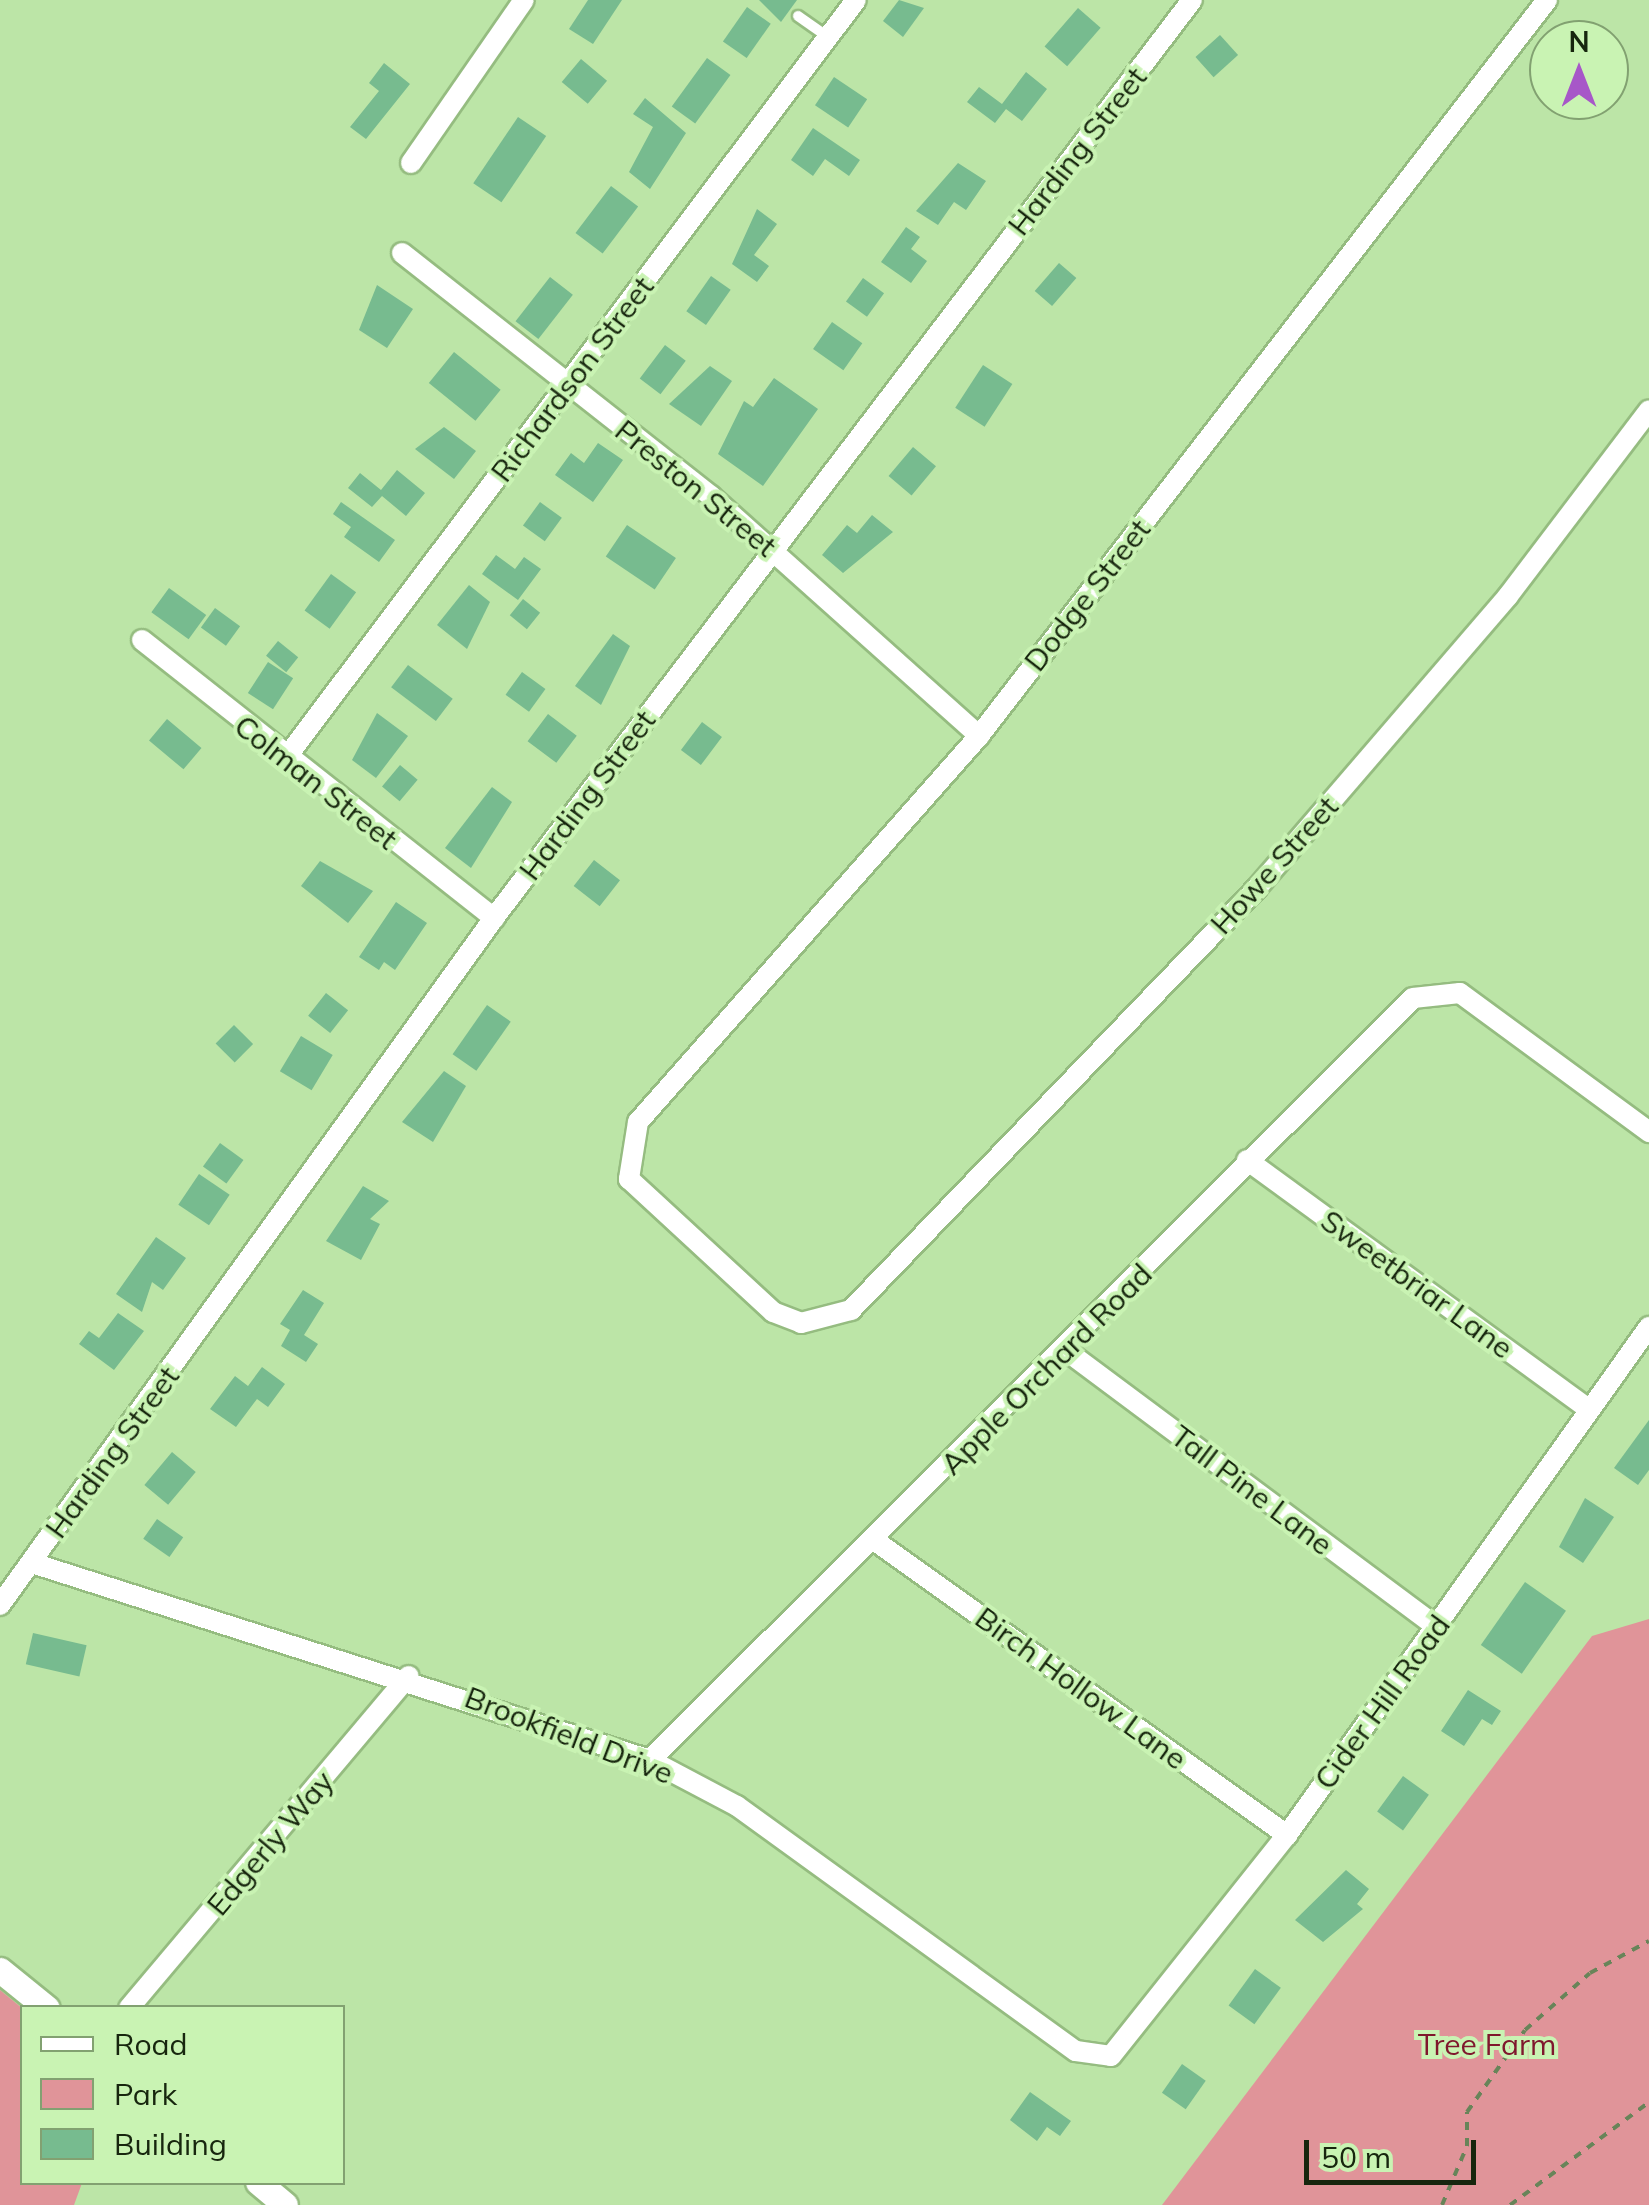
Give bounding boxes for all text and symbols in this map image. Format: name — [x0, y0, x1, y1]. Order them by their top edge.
north arrow — [1529, 20, 1629, 120]
text: N — [1568, 24, 1590, 59]
street label: Harding Street — [1000, 60, 1154, 242]
street label: Richardson Street — [483, 269, 661, 489]
street label: Preston Street — [608, 412, 784, 564]
street label: Dodge Street — [1017, 512, 1157, 678]
street label: Harding Street — [511, 703, 663, 887]
street label: Colman Street — [228, 707, 404, 857]
street label: Howe Street — [1203, 789, 1345, 941]
street label: Sweetbriar Lane — [1314, 1202, 1520, 1366]
street label: Apple Orchard Road — [933, 1256, 1159, 1482]
street label: Harding Street — [38, 1359, 186, 1545]
street label: Tall Pine Lane — [1164, 1418, 1340, 1562]
street label: Birch Hollow Lane — [969, 1599, 1193, 1777]
street label: Cider Hill Road — [1307, 1608, 1457, 1796]
street label: Brookfield Drive — [460, 1679, 678, 1791]
street label: Edgerly Way — [199, 1764, 341, 1922]
legend — [20, 2005, 345, 2185]
text: Road — [114, 2025, 188, 2063]
park label: Tree Farm — [1418, 2026, 1556, 2062]
text: Park — [114, 2075, 177, 2113]
scale bar — [1309, 2120, 1482, 2182]
text: Building — [114, 2125, 227, 2163]
text: 50 m — [1321, 2138, 1391, 2176]

